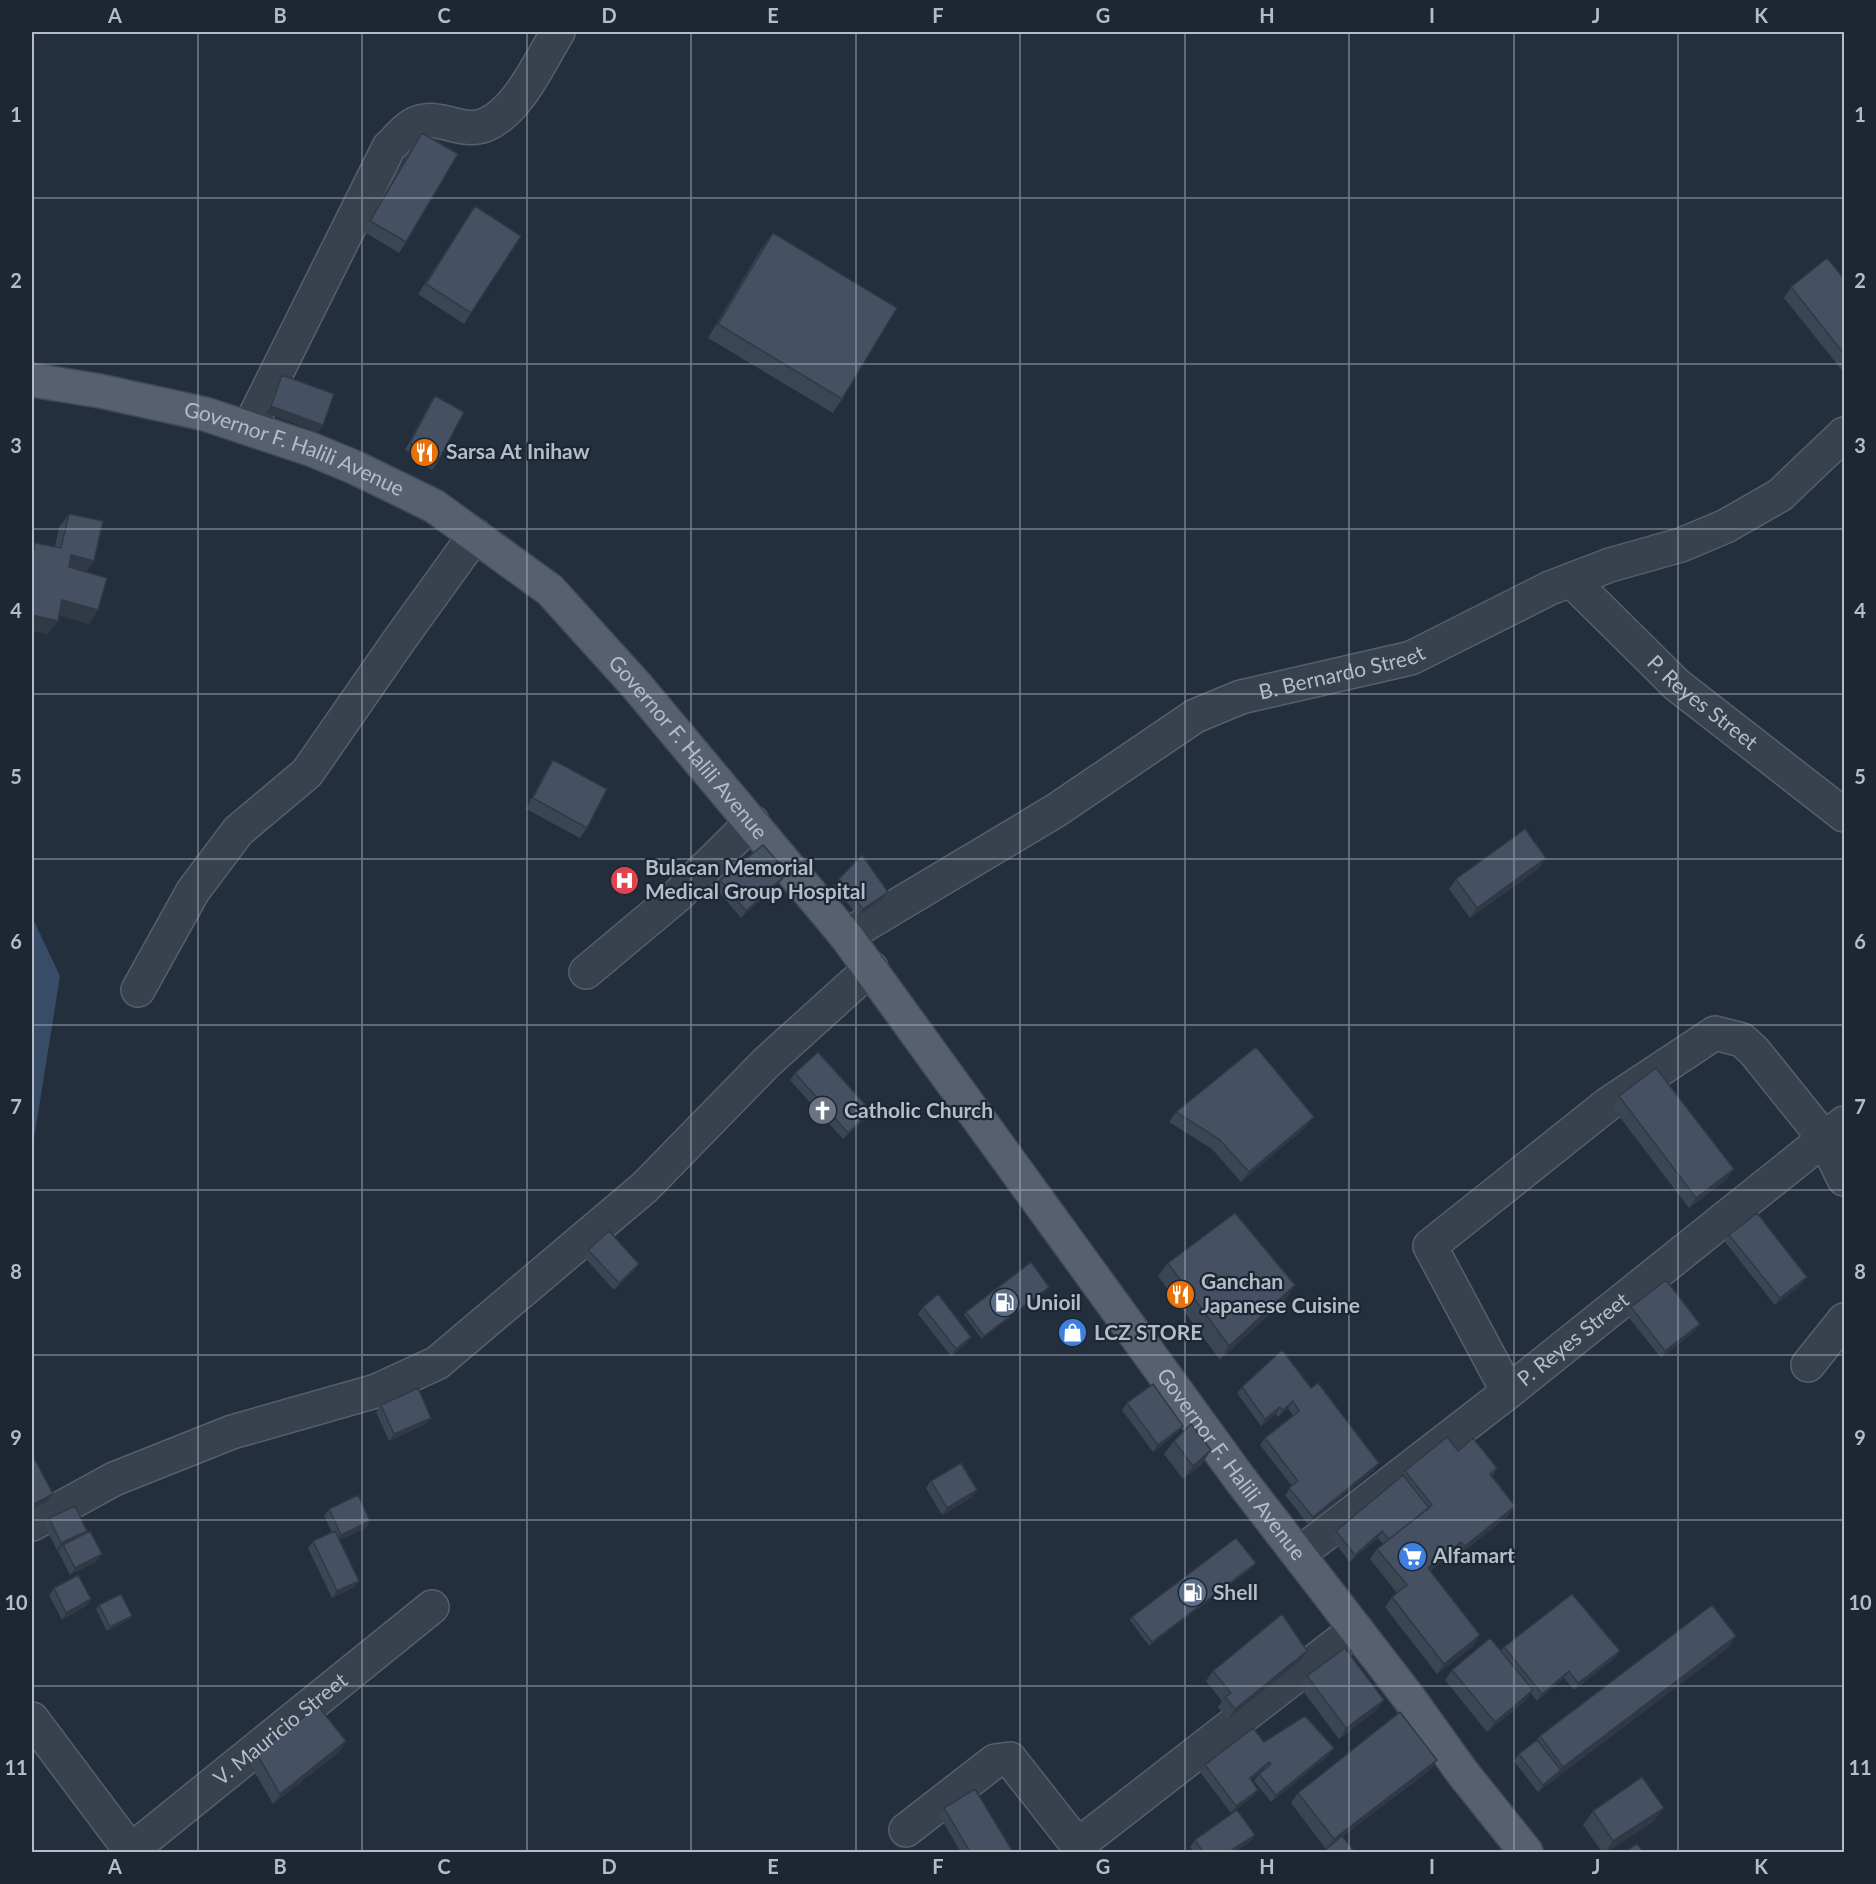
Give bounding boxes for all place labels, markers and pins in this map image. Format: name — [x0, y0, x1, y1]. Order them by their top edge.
restaurant icon: Sarsa At Inihaw — [409, 436, 441, 468]
place label: Sarsa At Inihaw — [446, 438, 590, 463]
place label: Bulacan Memorial Medical Group Hospital — [645, 854, 866, 903]
hospital icon: Bulacan Memorial Medical Group Hospital — [608, 864, 640, 896]
church icon: Catholic Church — [807, 1095, 839, 1127]
place label: Catholic Church — [844, 1097, 993, 1122]
place label: Ganchan Japanese Cuisine — [1201, 1268, 1360, 1317]
restaurant icon: Ganchan Japanese Cuisine — [1164, 1278, 1196, 1310]
fuel station icon: Unioil — [989, 1287, 1021, 1319]
place label: Unioil — [1026, 1289, 1081, 1314]
shop icon: LCZ STORE — [1057, 1317, 1089, 1349]
place label: LCZ STORE — [1094, 1319, 1202, 1344]
supermarket icon: Alfamart — [1396, 1540, 1428, 1572]
place label: Alfamart — [1432, 1542, 1515, 1567]
fuel station icon: Shell — [1176, 1577, 1208, 1609]
place label: Shell — [1213, 1579, 1258, 1604]

